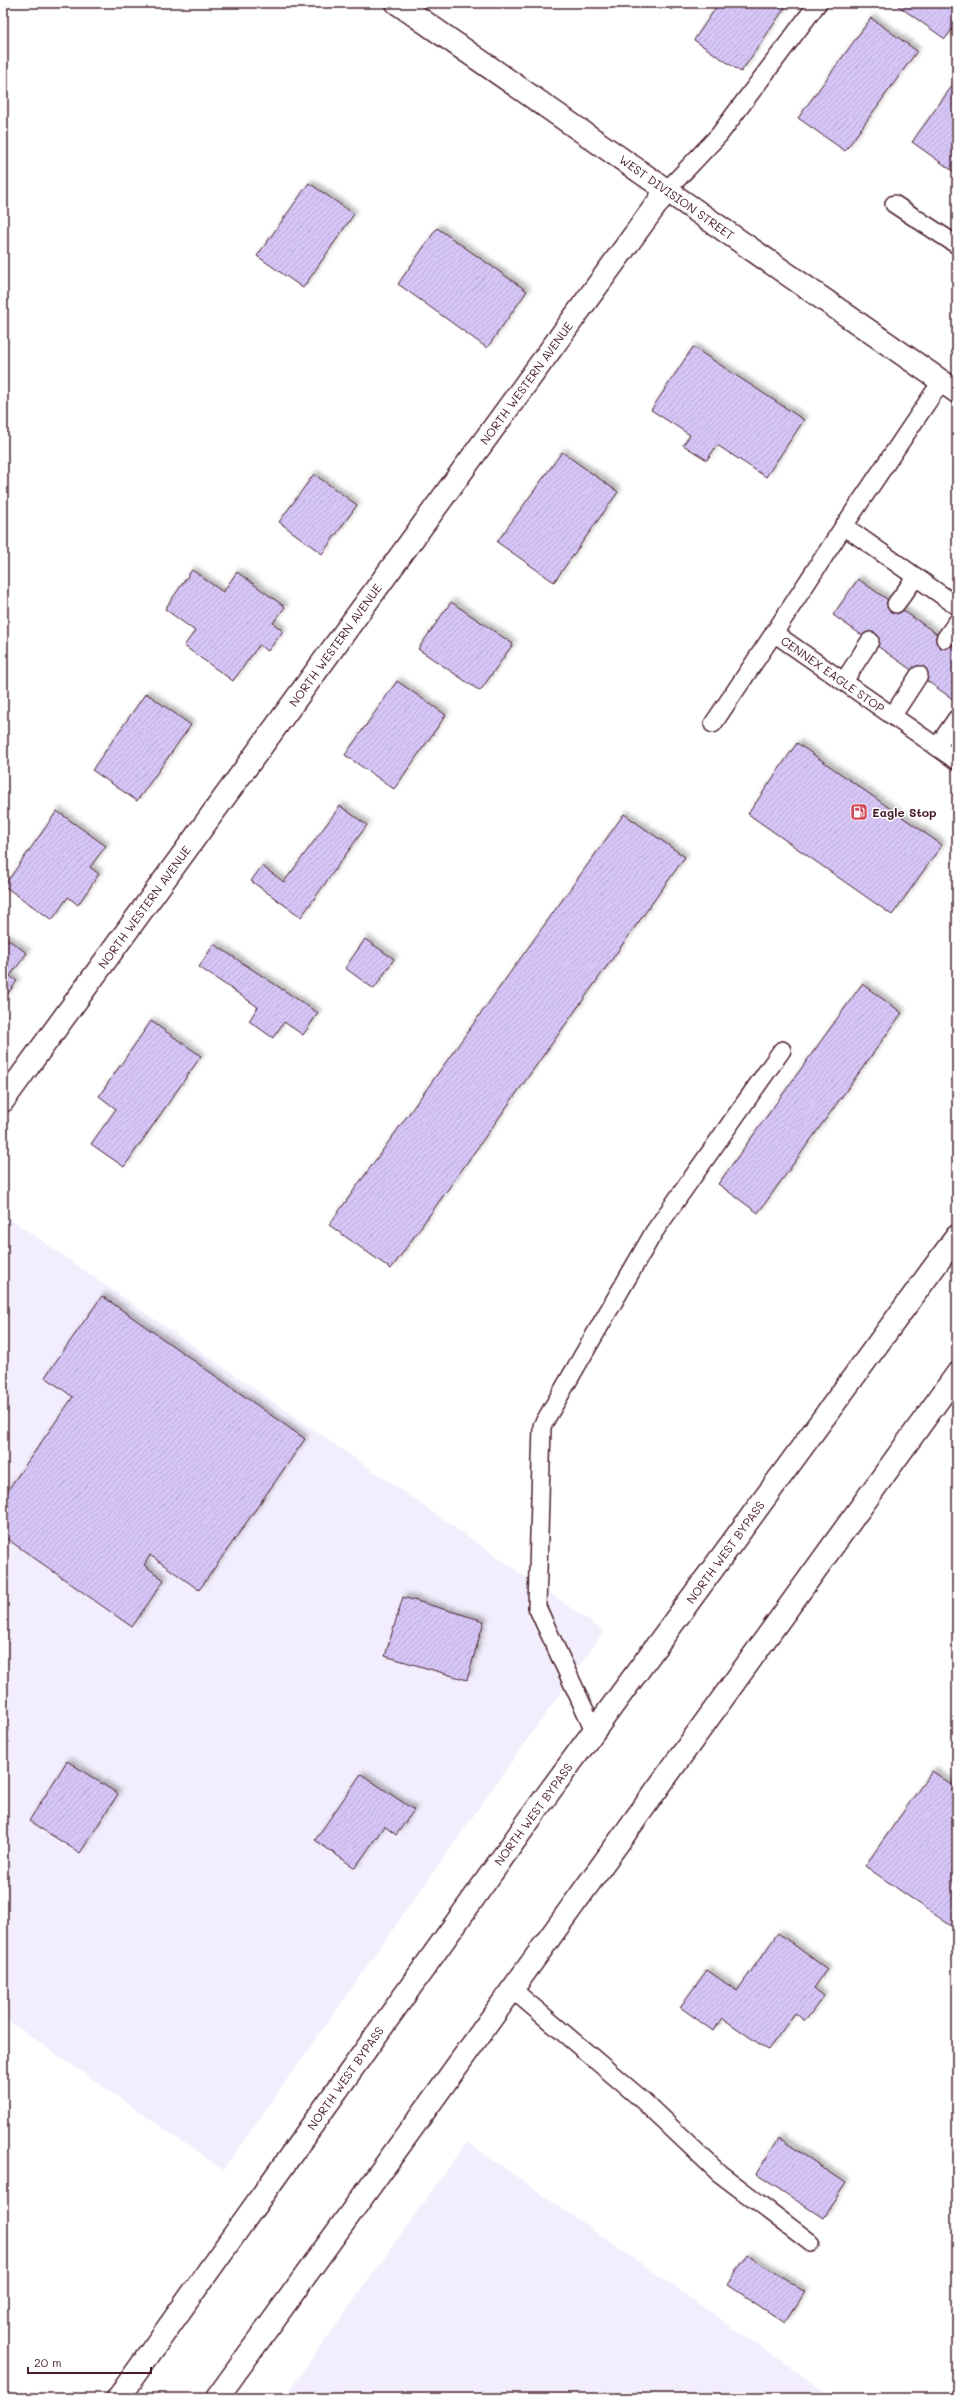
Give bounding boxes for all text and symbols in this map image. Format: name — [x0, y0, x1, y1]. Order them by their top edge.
street label: WEST DIVISION STREET — [616, 151, 738, 243]
street label: NORTH WESTERN AVENUE — [476, 318, 576, 448]
street label: NORTH WESTERN AVENUE — [285, 580, 385, 710]
street label: CENNEX EAGLE STOP — [778, 632, 888, 716]
fuel station icon: Eagle Stop — [849, 802, 869, 822]
place label: Eagle Stop — [872, 804, 937, 820]
street label: NORTH WESTERN AVENUE — [94, 842, 194, 972]
street label: NORTH WEST BYPASS — [682, 1497, 768, 1607]
street label: NORTH WEST BYPASS — [490, 1759, 576, 1869]
street label: NORTH WEST BYPASS — [303, 2023, 387, 2133]
scale bar — [28, 2349, 151, 2375]
text: 20 m — [34, 2354, 62, 2370]

